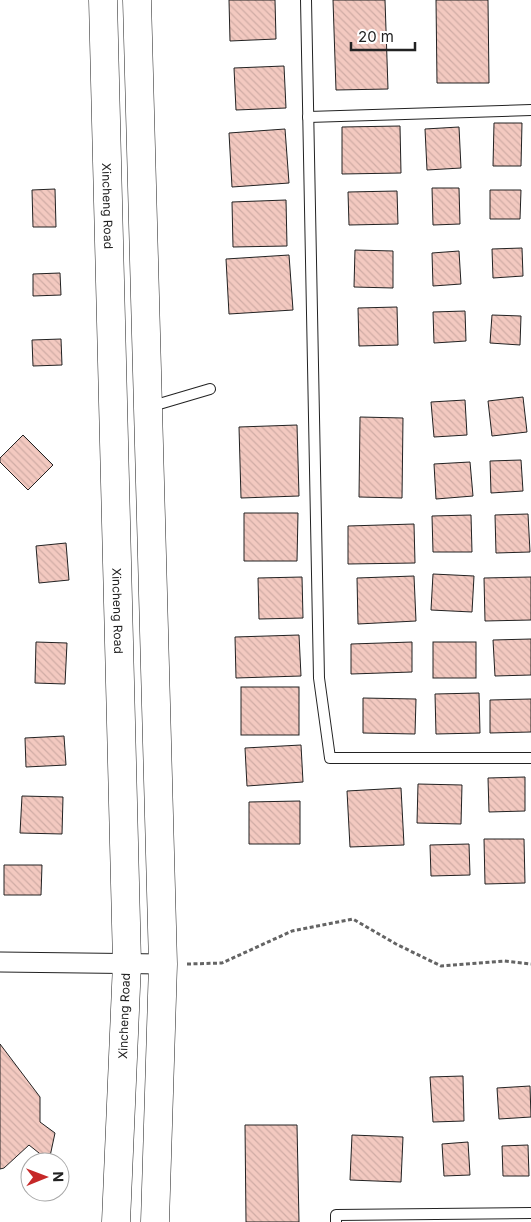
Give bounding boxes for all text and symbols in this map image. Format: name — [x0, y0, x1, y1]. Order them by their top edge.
scale bar — [351, 20, 415, 52]
text: 20 m — [358, 27, 394, 46]
street label: Xincheng Road — [100, 163, 117, 249]
street label: Xincheng Road — [110, 568, 127, 654]
street label: Xincheng Road — [115, 973, 133, 1059]
north arrow — [20, 1152, 70, 1202]
text: N — [50, 1171, 67, 1182]

